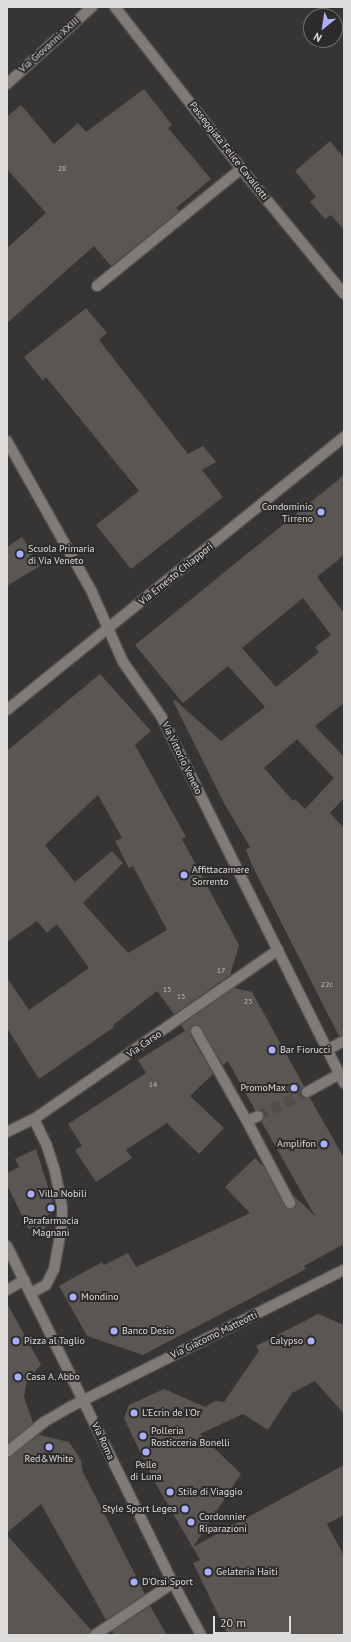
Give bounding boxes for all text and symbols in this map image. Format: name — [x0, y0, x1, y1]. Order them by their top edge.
north arrow — [303, 8, 343, 48]
street label: Via Giovanni XXIII — [16, 15, 82, 75]
text: N — [311, 30, 324, 45]
street label: Passeggiata Felice Cavallotti — [187, 99, 271, 203]
house number: 28 — [58, 164, 66, 174]
place label: Condominio Tirreno — [262, 500, 313, 524]
marker: Condominio Tirreno — [316, 507, 326, 517]
street label: Via Ernesto Chiappori — [137, 540, 215, 608]
place label: Scuola Primaria di Via Veneto — [28, 542, 95, 566]
marker: Scuola Primaria di Via Veneto — [15, 549, 25, 559]
street label: Via Vittorio Veneto — [159, 719, 205, 797]
place label: Affittacamere Sorrento — [192, 863, 249, 886]
marker: Affittacamere Sorrento — [179, 870, 189, 880]
house number: 17 — [217, 966, 225, 976]
house number: 22c — [321, 980, 333, 990]
house number: 15 — [163, 985, 171, 995]
house number: 15 — [177, 992, 185, 1002]
house number: 23 — [244, 997, 252, 1007]
street label: Via Carso — [124, 1028, 164, 1060]
place label: Bar Fiorucci — [280, 1044, 330, 1056]
marker: Bar Fiorucci — [267, 1045, 277, 1055]
house number: 14 — [149, 1080, 157, 1090]
place label: PromoMax — [241, 1082, 286, 1094]
marker: PromoMax — [289, 1083, 299, 1093]
place label: Amplifon — [277, 1138, 316, 1150]
marker: Amplifon — [319, 1139, 329, 1149]
place label: Villa Nobili — [39, 1188, 87, 1200]
marker: Villa Nobili — [26, 1189, 36, 1199]
marker: Parafarmacia Magnani — [46, 1203, 56, 1213]
place label: Parafarmacia Magnani — [23, 1214, 79, 1238]
place label: Mondino — [81, 1291, 119, 1303]
marker: Mondino — [68, 1292, 78, 1302]
street label: Via Giacomo Matteotti — [169, 1309, 259, 1361]
place label: Banco Desio — [122, 1325, 174, 1337]
marker: Banco Desio — [109, 1326, 119, 1336]
place label: Pizza al Taglio — [24, 1335, 85, 1347]
place label: Calypso — [270, 1335, 303, 1347]
marker: Pizza al Taglio — [11, 1336, 21, 1346]
marker: Calypso — [306, 1336, 316, 1346]
place label: Casa A. Abbo — [26, 1371, 81, 1383]
marker: Casa A. Abbo — [13, 1372, 23, 1382]
place label: L'Ecrin de l'Or — [142, 1407, 200, 1419]
marker: L'Ecrin de l'Or — [129, 1408, 139, 1418]
street label: Via Roma — [89, 1420, 117, 1462]
place label: Polleria Rosticceria Bonelli — [151, 1424, 230, 1448]
marker: Polleria Rosticceria Bonelli — [138, 1431, 148, 1441]
marker: Red&White — [44, 1442, 54, 1452]
marker: Pelle di Luna — [141, 1447, 151, 1457]
place label: Red&White — [25, 1453, 73, 1465]
place label: Pelle di Luna — [130, 1458, 162, 1482]
place label: Stile di Viaggio — [178, 1486, 243, 1498]
marker: Stile di Viaggio — [165, 1487, 175, 1497]
place label: Style Sport Legea — [102, 1503, 177, 1515]
marker: Style Sport Legea — [180, 1504, 190, 1514]
place label: Cordonnier Riparazioni — [199, 1510, 247, 1534]
marker: Cordonnier Riparazioni — [186, 1517, 196, 1527]
place label: Gelateria Haiti — [216, 1566, 278, 1578]
marker: Gelateria Haiti — [203, 1567, 213, 1577]
place label: D'Orsi Sport — [142, 1576, 193, 1588]
marker: D'Orsi Sport — [129, 1577, 139, 1587]
scale bar — [215, 1608, 293, 1634]
text: 20 m — [220, 1615, 246, 1630]

